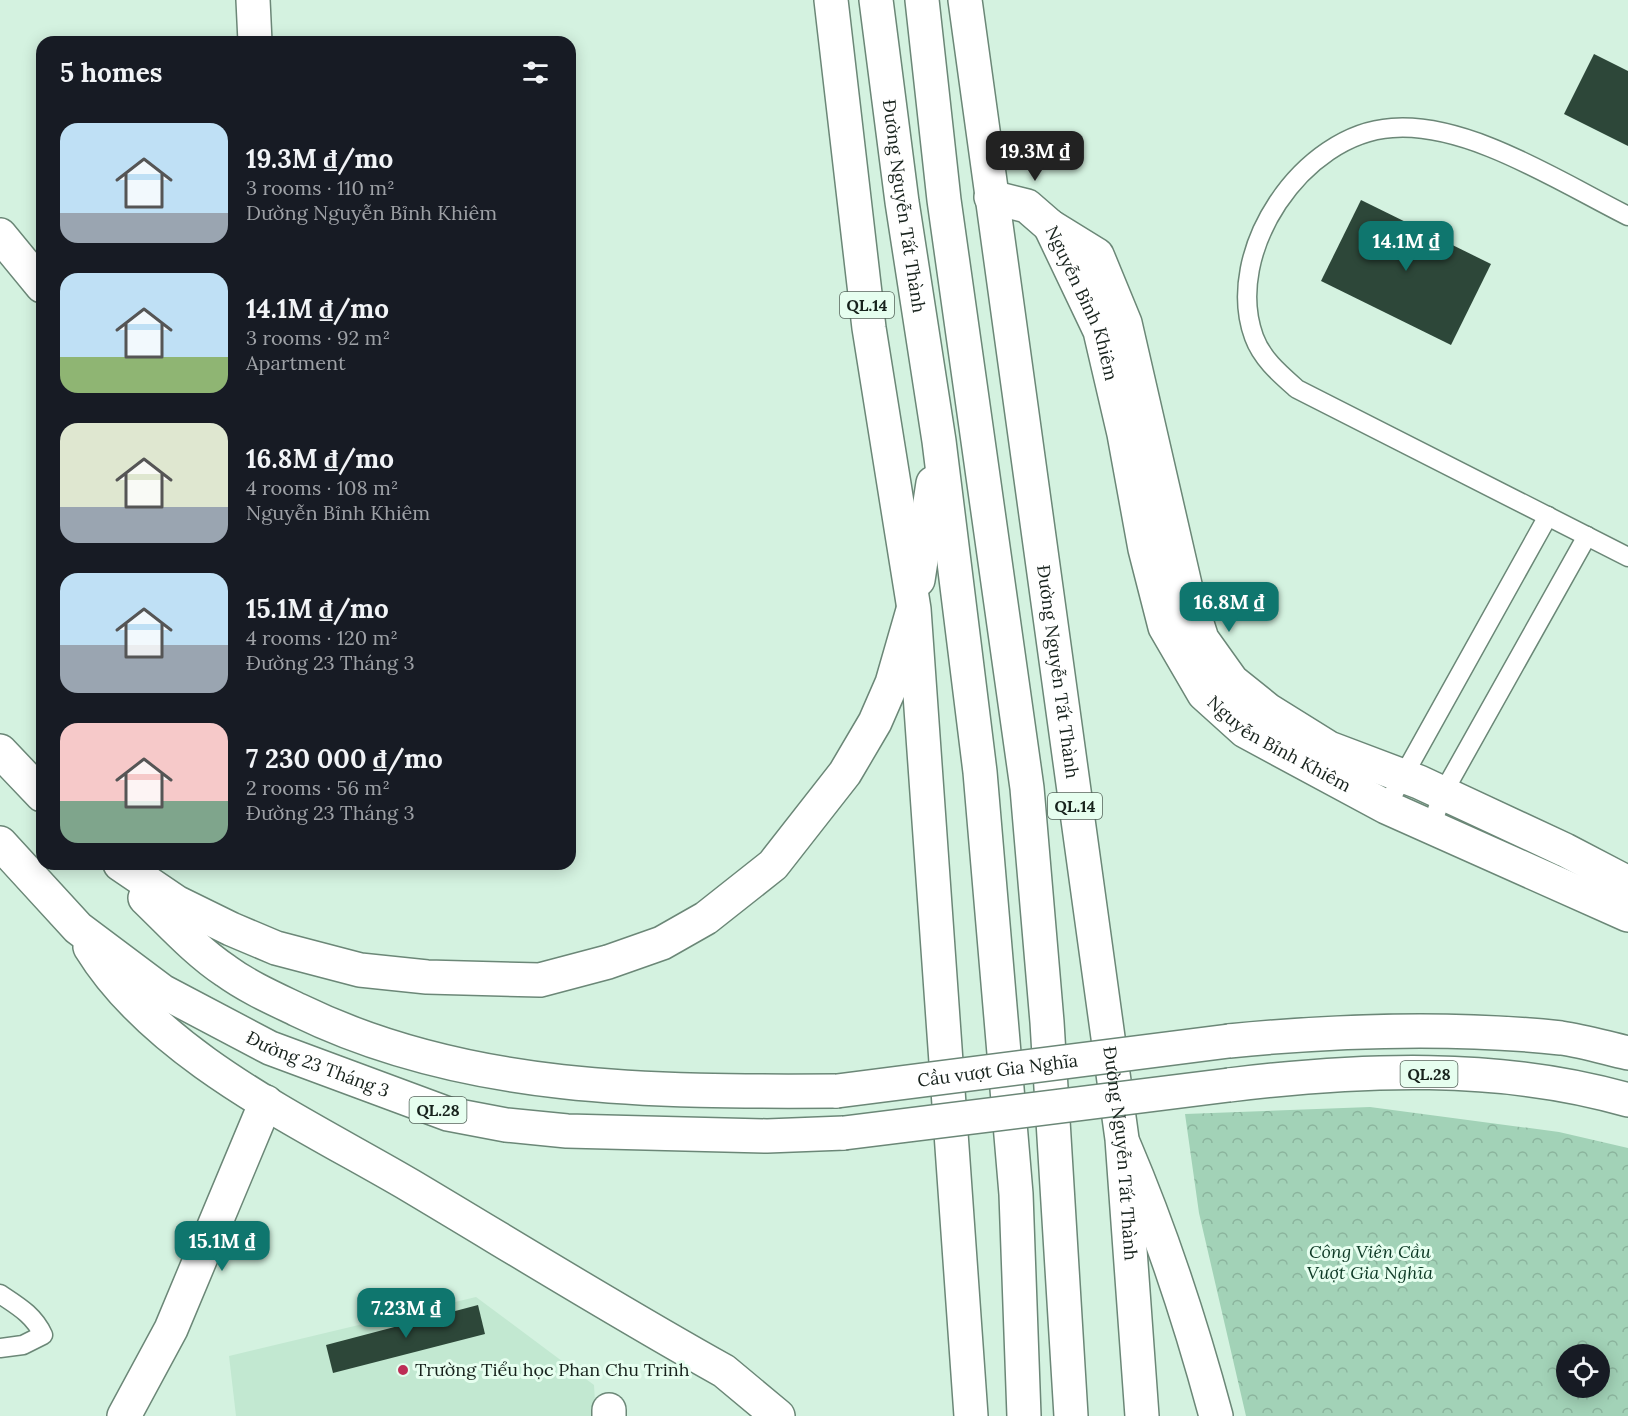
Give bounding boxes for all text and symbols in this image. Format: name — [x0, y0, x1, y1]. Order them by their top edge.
text: 5 homes — [60, 56, 162, 89]
icon: filters — [519, 56, 552, 89]
street label: Đường Nguyễn Tất Thành — [878, 98, 931, 315]
pin: 19.3M ₫ — [980, 131, 1090, 182]
text: 19.3M ₫ — [1000, 138, 1070, 163]
text: 19.3M ₫/mo — [246, 142, 393, 175]
icon: home — [108, 147, 180, 219]
text: 3 rooms · 110 m² — [246, 175, 395, 200]
text: Dường Nguyễn Bỉnh Khiêm — [246, 200, 497, 225]
pin: 14.1M ₫ — [1351, 221, 1461, 272]
street label: Nguyễn Bỉnh Khiêm — [1041, 222, 1123, 383]
text: 14.1M ₫ — [1373, 228, 1439, 253]
text: 14.1M ₫/mo — [246, 292, 389, 325]
road number: QL.14 — [840, 292, 894, 318]
icon: home — [108, 297, 180, 369]
text: 3 rooms · 92 m² — [246, 325, 390, 350]
text: Apartment — [246, 350, 346, 375]
text: 16.8M ₫/mo — [246, 442, 394, 475]
icon: home — [108, 447, 180, 519]
text: 4 rooms · 108 m² — [246, 475, 398, 500]
text: Nguyễn Bỉnh Khiêm — [246, 500, 430, 525]
street label: Đường Nguyễn Tất Thành — [1032, 563, 1084, 780]
pin: 16.8M ₫ — [1174, 582, 1284, 633]
text: 16.8M ₫ — [1194, 589, 1264, 614]
text: 15.1M ₫/mo — [246, 592, 389, 625]
icon: home — [108, 597, 180, 669]
text: 4 rooms · 120 m² — [246, 625, 398, 650]
text: Đường 23 Tháng 3 — [246, 650, 415, 675]
street label: Nguyễn Bỉnh Khiêm — [1203, 690, 1355, 797]
text: 7 230 000 ₫/mo — [246, 742, 443, 775]
icon: home — [108, 747, 180, 819]
text: 2 rooms · 56 m² — [246, 775, 390, 800]
road number: QL.14 — [1048, 793, 1102, 819]
text: Đường 23 Tháng 3 — [246, 800, 415, 825]
street label: Đường 23 Tháng 3 — [242, 1026, 393, 1102]
street label: Đường Nguyễn Tất Thành — [1098, 1045, 1143, 1262]
street label: Cầu vượt Gia Nghĩa — [916, 1048, 1079, 1092]
road number: QL.28 — [1400, 1061, 1458, 1087]
road number: QL.28 — [410, 1097, 466, 1123]
pin: 15.1M ₫ — [167, 1221, 277, 1272]
text: 15.1M ₫ — [189, 1228, 255, 1253]
park label: Công Viên Cầu Vượt Gia Nghĩa — [1307, 1240, 1433, 1284]
pin: 7.23M ₫ — [351, 1288, 461, 1339]
text: 7.23M ₫ — [371, 1295, 441, 1320]
map controls — [1556, 1344, 1610, 1398]
button: locate — [1556, 1344, 1610, 1398]
place label: Trường Tiểu học Phan Chu Trinh — [415, 1358, 690, 1381]
marker: Trường Tiểu học Phan Chu Trinh — [396, 1363, 410, 1377]

